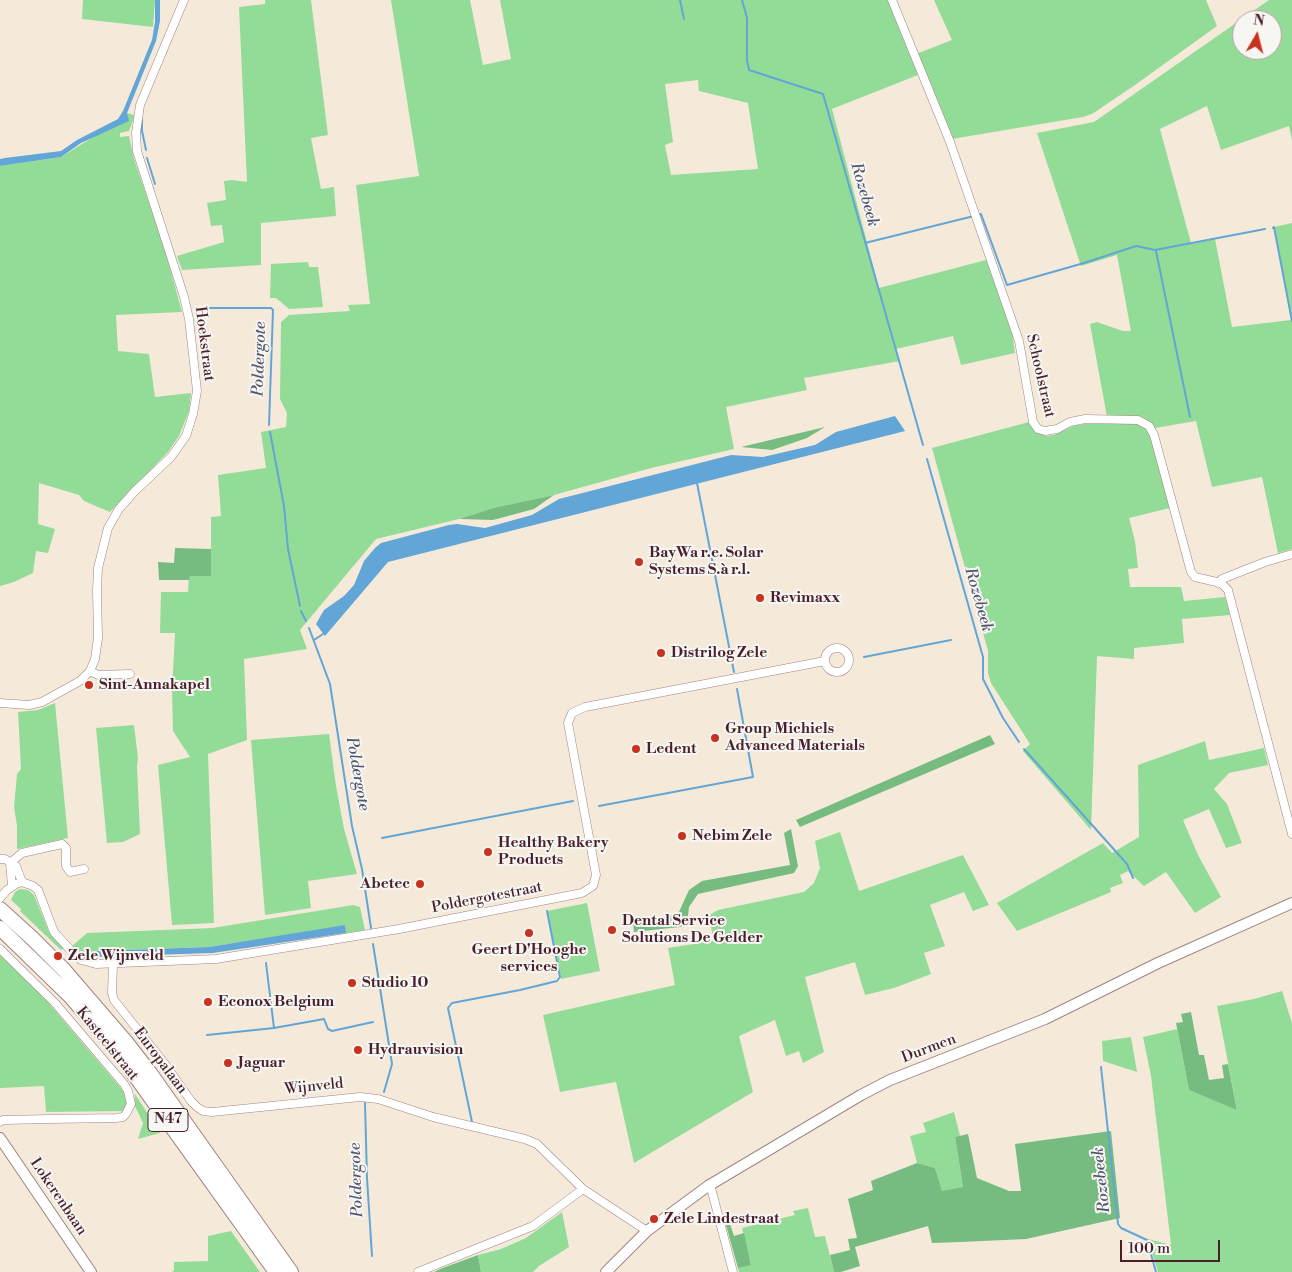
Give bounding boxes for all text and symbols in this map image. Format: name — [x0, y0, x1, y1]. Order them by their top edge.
north arrow — [1232, 10, 1282, 60]
text: N — [1252, 11, 1266, 31]
water label: Rozebeek — [846, 161, 882, 229]
street label: Hoekstraat — [190, 306, 218, 382]
water label: Poldergote — [249, 321, 271, 397]
street label: Schoolstraat — [1022, 332, 1058, 420]
place label: BayWa r.e. Solar Systems S.à r.l. — [649, 544, 764, 579]
marker: BayWa r.e. Solar Systems S.à r.l. — [633, 556, 645, 568]
water label: Rozebeek — [960, 566, 996, 634]
place label: Revimaxx — [770, 589, 840, 607]
marker: Revimaxx — [754, 592, 766, 604]
place label: Distrilog Zele — [671, 644, 767, 662]
marker: Distrilog Zele — [655, 647, 667, 659]
place label: Sint-Annakapel — [99, 676, 210, 694]
marker: Sint-Annakapel — [83, 679, 95, 691]
place label: Group Michiels Advanced Materials — [725, 720, 865, 755]
marker: Group Michiels Advanced Materials — [709, 732, 721, 744]
water label: Poldergote — [341, 736, 373, 812]
place label: Ledent — [646, 740, 696, 758]
marker: Ledent — [630, 743, 642, 755]
place label: Nebim Zele — [692, 827, 772, 845]
marker: Nebim Zele — [676, 830, 688, 842]
place label: Healthy Bakery Products — [498, 834, 608, 869]
marker: Healthy Bakery Products — [482, 846, 494, 858]
place label: Abetec — [360, 875, 410, 893]
marker: Abetec — [414, 878, 426, 890]
street label: Poldergotestraat — [430, 878, 544, 918]
place label: Dental Service Solutions De Gelder — [622, 912, 763, 947]
marker: Dental Service Solutions De Gelder — [606, 924, 618, 936]
marker: Geert D'Hooghe services — [523, 927, 535, 939]
place label: Geert D'Hooghe services — [471, 941, 587, 976]
place label: Zele Wijnveld — [68, 947, 164, 965]
marker: Zele Wijnveld — [52, 950, 64, 962]
place label: Studio 10 — [362, 974, 428, 992]
marker: Studio 10 — [346, 977, 358, 989]
place label: Econox Belgium — [218, 993, 334, 1011]
marker: Econox Belgium — [202, 996, 214, 1008]
street label: Kasteelstraat — [72, 1004, 142, 1084]
street label: Europalaan — [129, 1024, 191, 1098]
street label: Durmen — [899, 1030, 959, 1068]
place label: Hydrauvision — [368, 1041, 463, 1059]
marker: Hydrauvision — [352, 1044, 364, 1056]
place label: Jaguar — [238, 1054, 285, 1072]
marker: Jaguar — [222, 1057, 234, 1069]
street label: Wijnveld — [284, 1075, 344, 1099]
road number: N47 — [148, 1108, 188, 1132]
water label: Poldergote — [346, 1142, 368, 1218]
water label: Rozebeek — [1089, 1146, 1115, 1214]
street label: Lokerenbaan — [26, 1155, 90, 1239]
place label: Zele Lindestraat — [664, 1210, 779, 1228]
marker: Zele Lindestraat — [648, 1213, 660, 1225]
scale bar — [1122, 1230, 1222, 1262]
text: 100 m — [1128, 1239, 1170, 1258]

